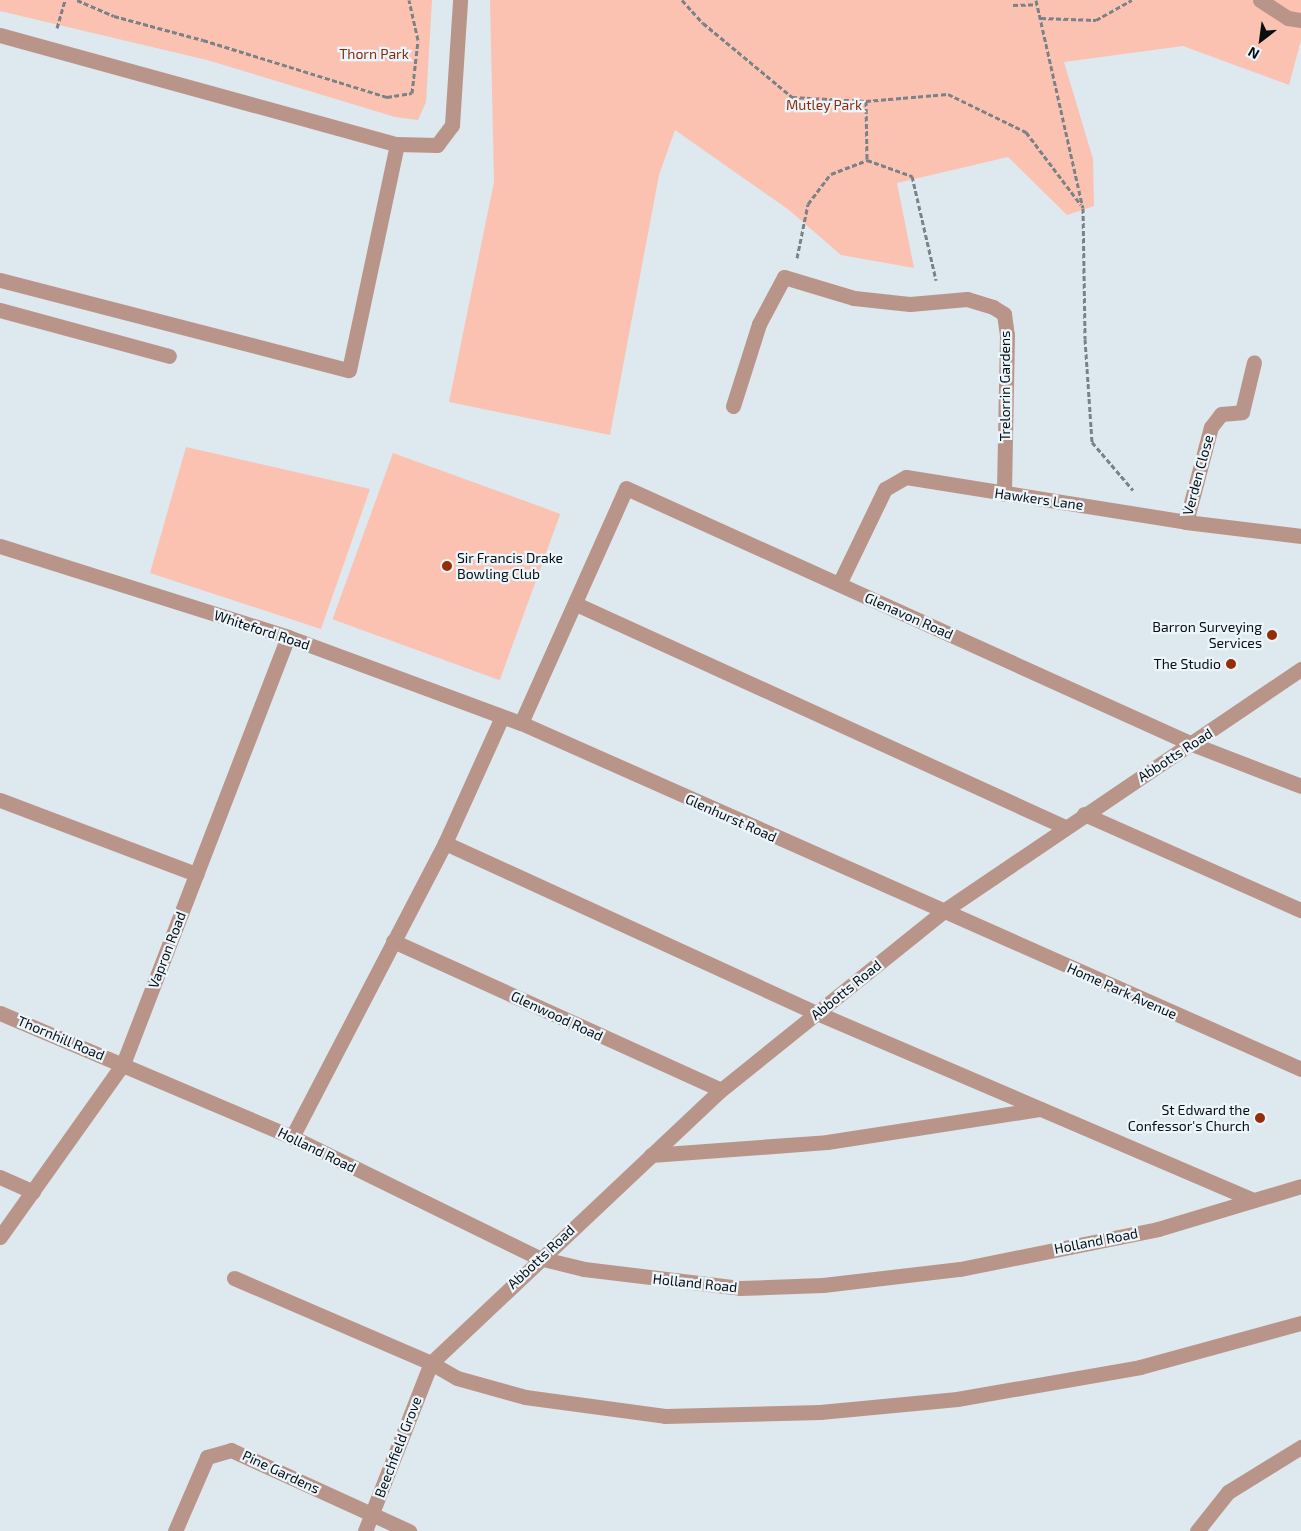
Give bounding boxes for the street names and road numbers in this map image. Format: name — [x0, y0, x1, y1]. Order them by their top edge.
street label: Trelorrin Gardens — [997, 331, 1013, 441]
street label: Verden Close — [1179, 433, 1217, 517]
street label: Hawkers Lane — [994, 484, 1084, 514]
street label: Glenavon Road — [862, 589, 956, 643]
street label: Whiteford Road — [212, 607, 312, 653]
street label: Abbotts Road — [1134, 725, 1216, 785]
street label: Glenhurst Road — [683, 790, 779, 846]
street label: Vapron Road — [145, 909, 189, 991]
street label: Abbotts Road — [807, 956, 885, 1024]
street label: Home Park Avenue — [1064, 959, 1180, 1023]
street label: Glenwood Road — [508, 987, 606, 1045]
street label: Thornhill Road — [15, 1012, 107, 1064]
street label: Holland Road — [275, 1124, 359, 1176]
street label: Abbotts Road — [504, 1222, 578, 1292]
street label: Holland Road — [1053, 1225, 1139, 1257]
street label: Holland Road — [652, 1270, 738, 1296]
street label: Beechfield Grove — [371, 1394, 425, 1500]
street label: Pine Gardens — [240, 1447, 322, 1497]

